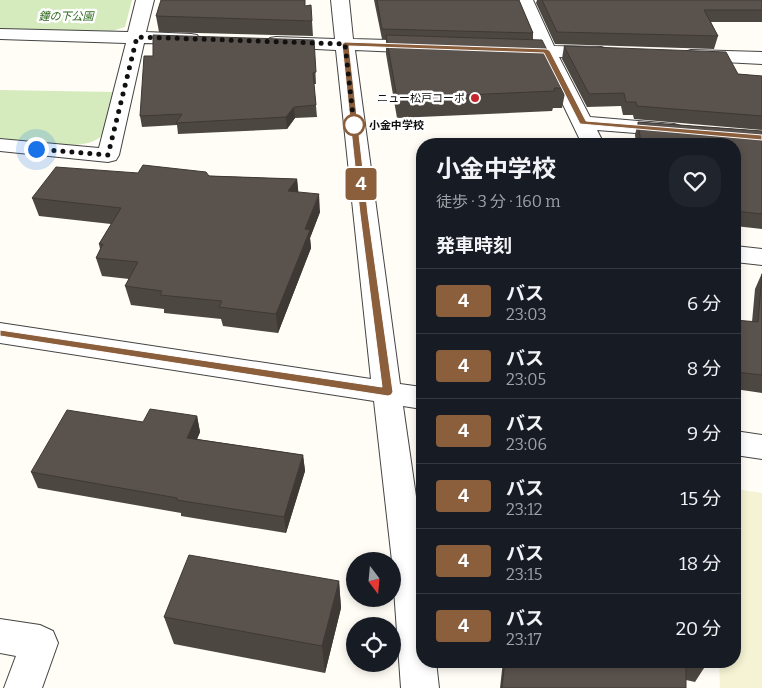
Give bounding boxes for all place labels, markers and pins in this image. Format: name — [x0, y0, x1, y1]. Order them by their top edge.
place label: ニュー松戸コーポ — [377, 92, 465, 105]
marker: ニュー松戸コーポ — [469, 92, 481, 104]
marker: 小金中学校 — [343, 114, 365, 136]
place label: 小金中学校 — [369, 119, 424, 132]

